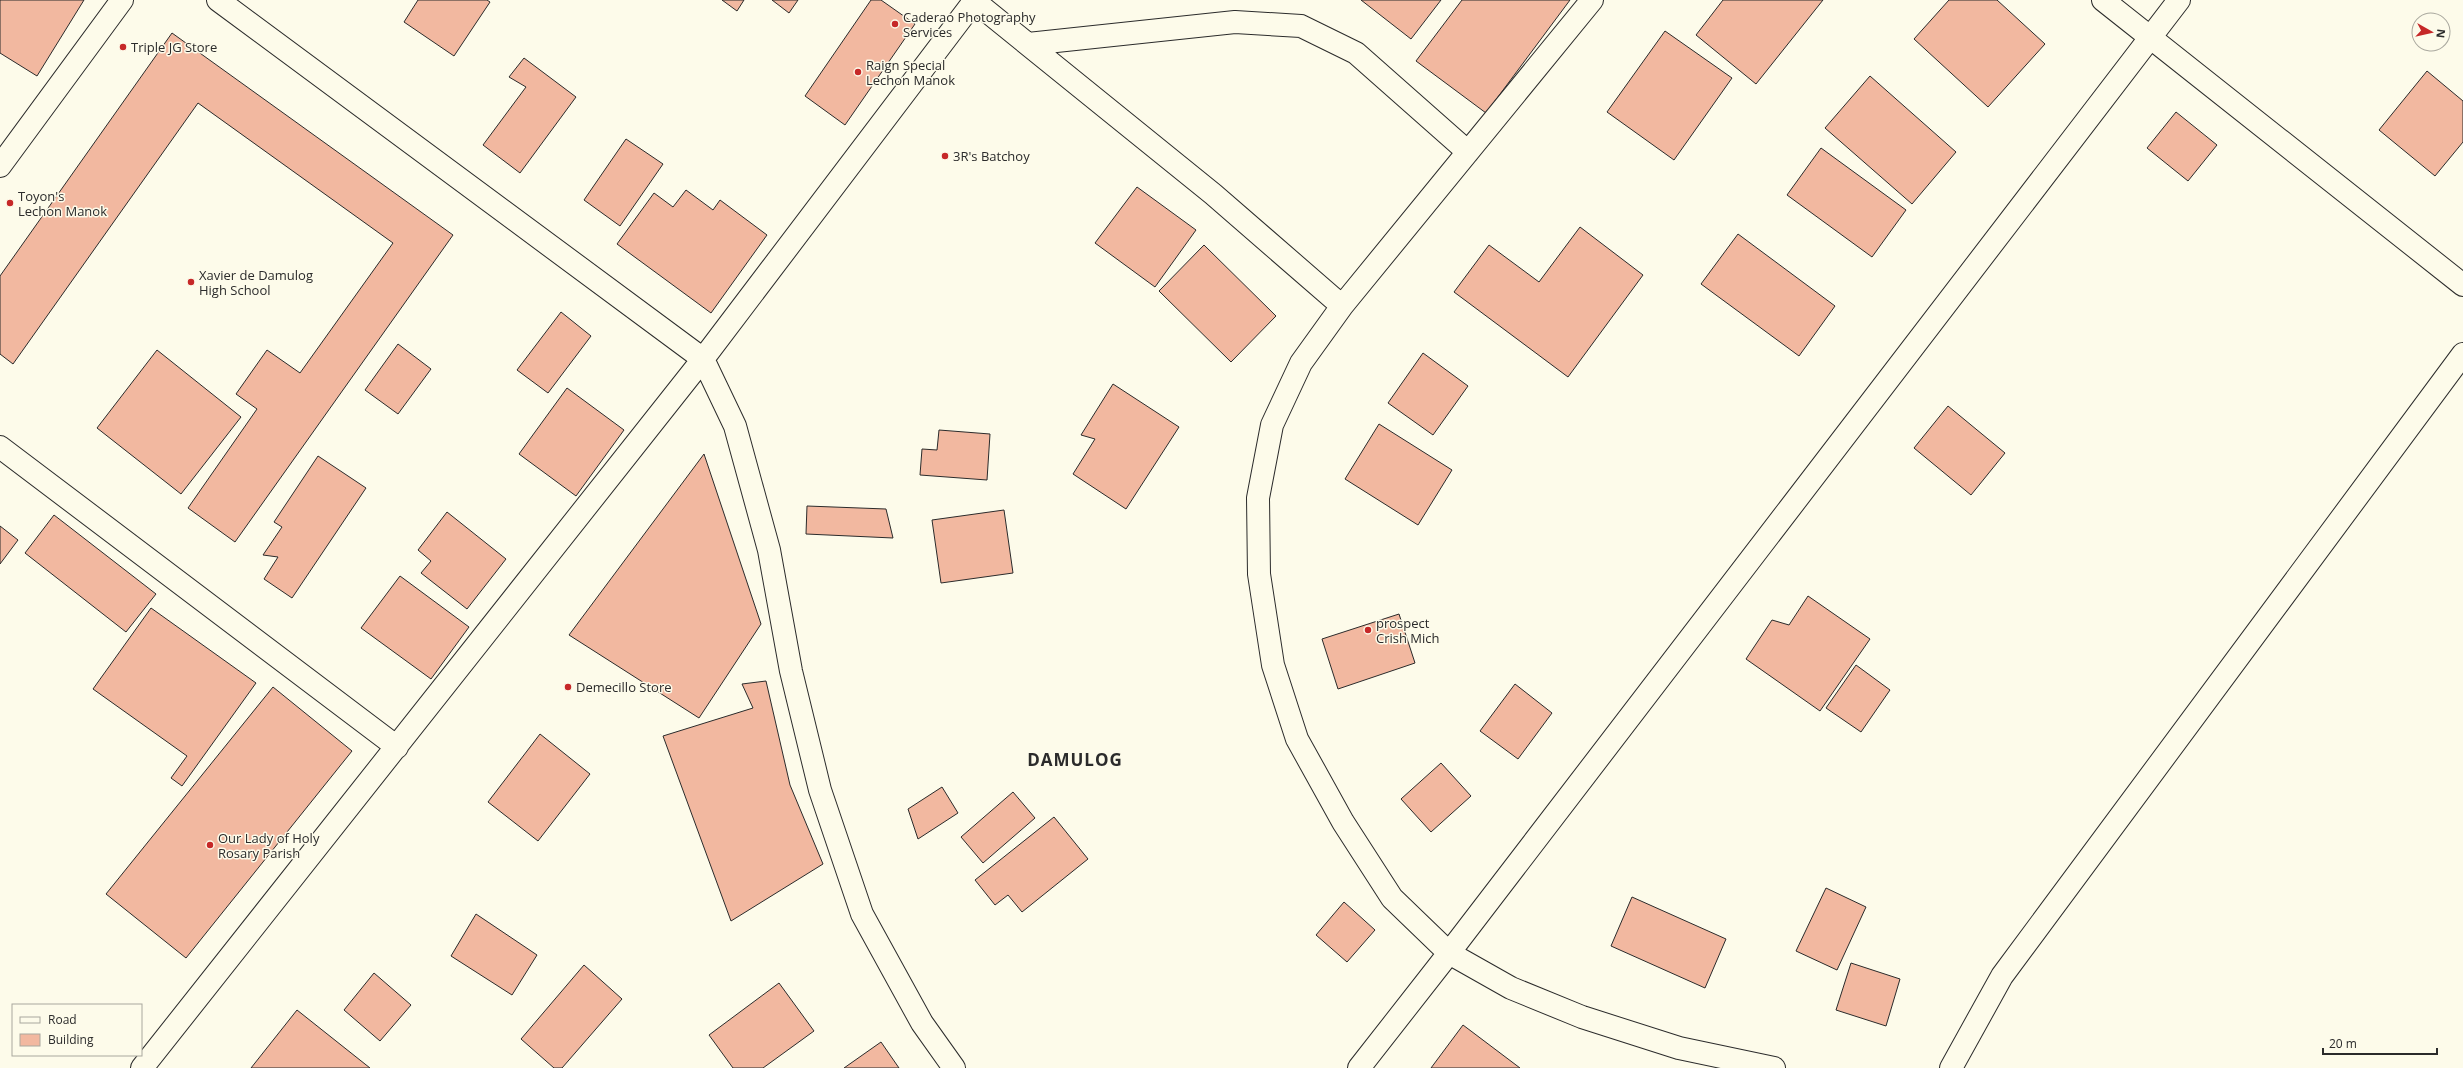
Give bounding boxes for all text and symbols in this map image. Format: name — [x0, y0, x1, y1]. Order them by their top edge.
place label: Caderao Photography Services — [903, 8, 1036, 41]
north arrow — [2411, 12, 2451, 52]
marker: Caderao Photography Services — [890, 19, 900, 29]
text: N — [2433, 28, 2449, 39]
place label: Triple JG Store — [131, 38, 217, 56]
marker: Triple JG Store — [118, 42, 128, 52]
place label: Raign Special Lechon Manok — [866, 56, 955, 89]
marker: Raign Special Lechon Manok — [853, 67, 863, 77]
place label: 3R's Batchoy — [953, 147, 1030, 165]
marker: 3R's Batchoy — [940, 151, 950, 161]
place label: Toyon's Lechon Manok — [18, 187, 107, 220]
marker: Toyon's Lechon Manok — [5, 198, 15, 208]
place label: Xavier de Damulog High School — [199, 266, 313, 299]
marker: Xavier de Damulog High School — [186, 277, 196, 287]
place label: prospect Crish Mich — [1376, 614, 1440, 647]
marker: prospect Crish Mich — [1363, 625, 1373, 635]
place label: Demecillo Store — [576, 678, 672, 696]
marker: Demecillo Store — [563, 682, 573, 692]
district label: DAMULOG — [1027, 748, 1123, 771]
place label: Our Lady of Holy Rosary Parish — [218, 829, 320, 862]
marker: Our Lady of Holy Rosary Parish — [205, 840, 215, 850]
legend — [12, 1004, 142, 1056]
text: Road — [48, 1011, 77, 1028]
scale bar — [2323, 1030, 2437, 1056]
text: Building — [48, 1031, 94, 1048]
text: 20 m — [2329, 1035, 2357, 1052]

